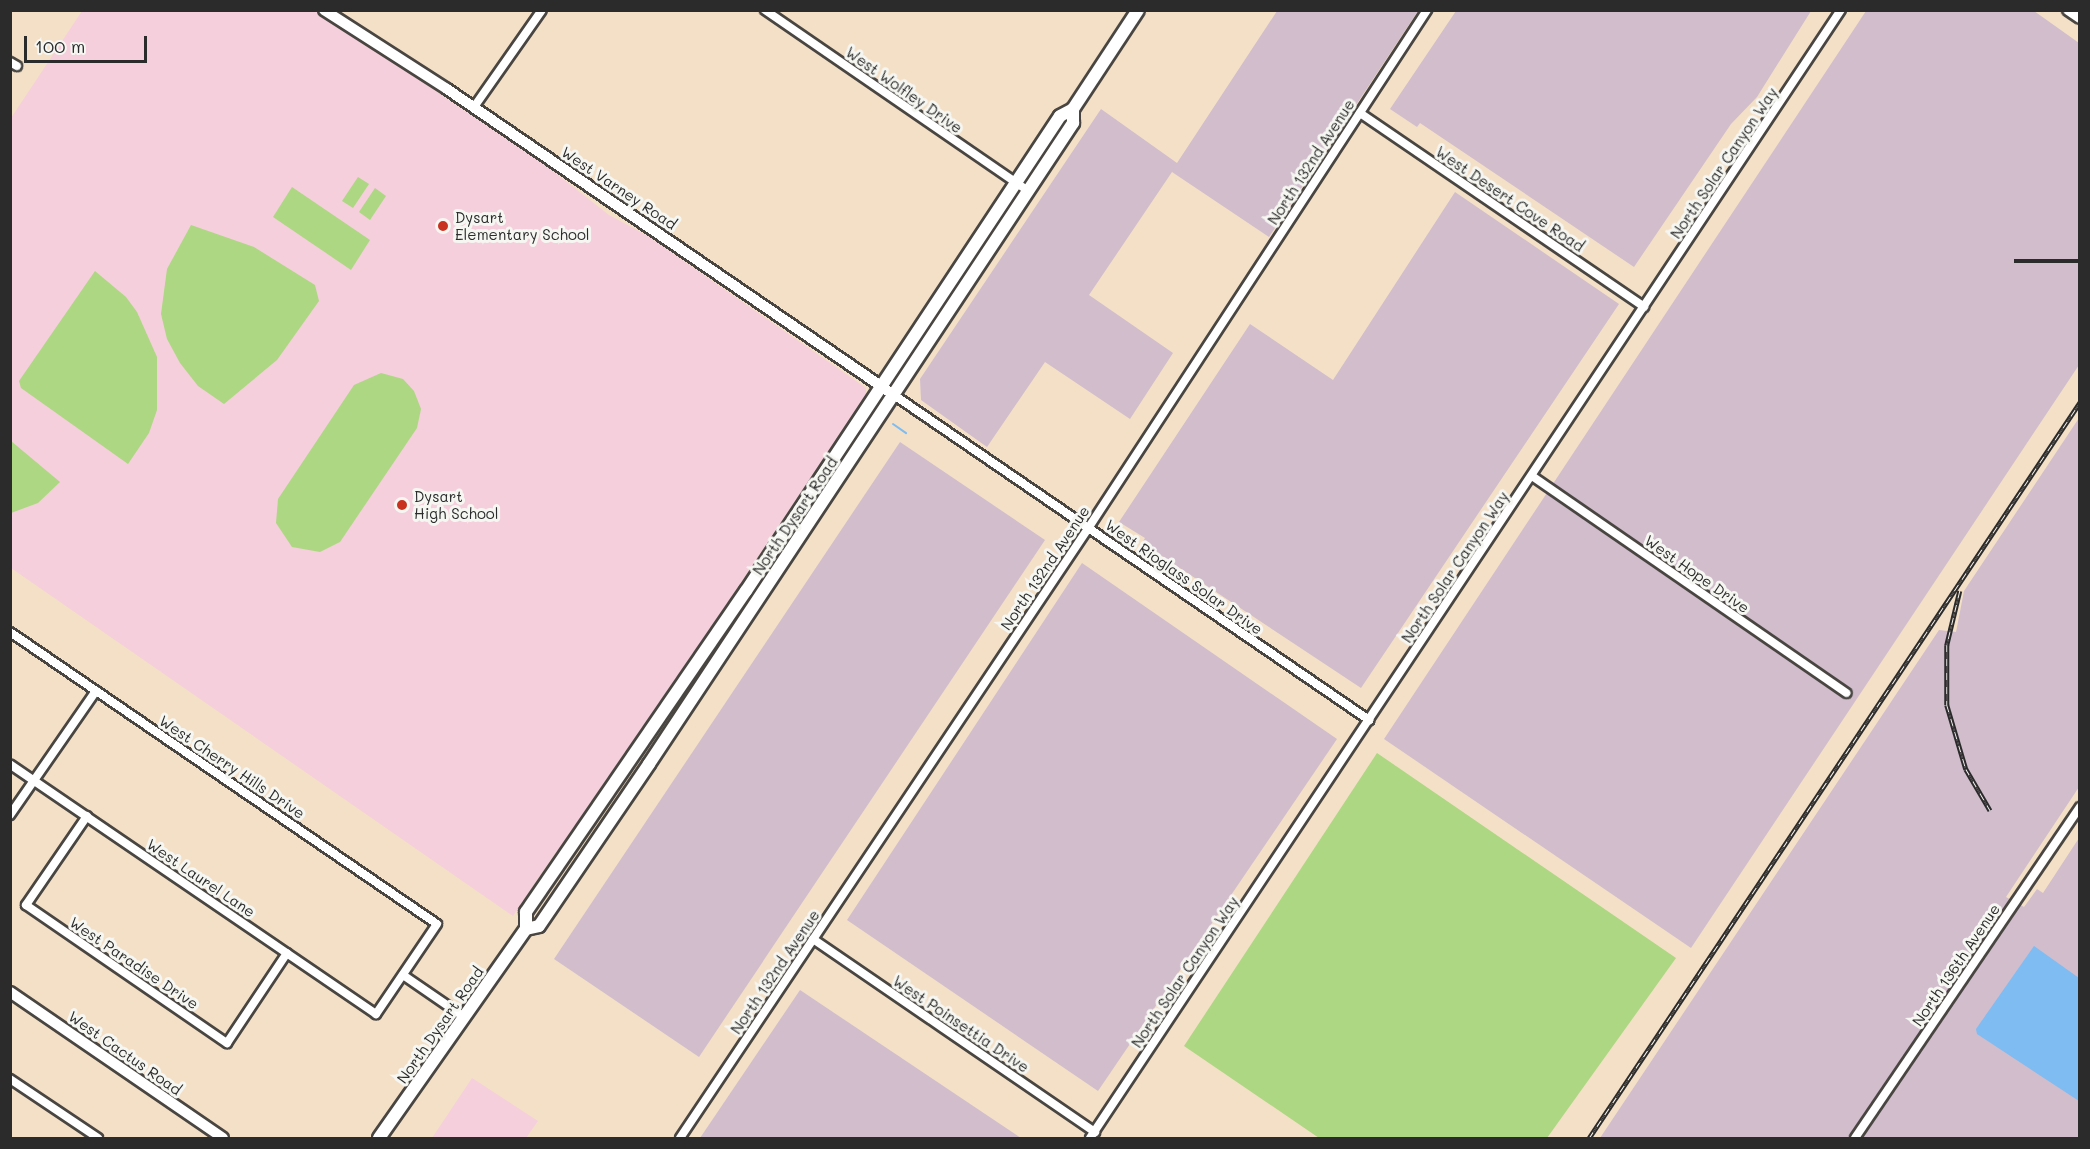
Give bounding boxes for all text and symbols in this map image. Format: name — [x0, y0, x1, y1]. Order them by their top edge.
scale bar — [27, 24, 150, 62]
text: 100 m — [35, 34, 85, 58]
street label: West Wolfley Drive — [842, 43, 966, 137]
street label: North Solar Canyon Way — [1667, 84, 1781, 242]
street label: North 132nd Avenue — [1264, 96, 1358, 228]
street label: West Varney Road — [558, 143, 680, 233]
street label: West Desert Cove Road — [1432, 143, 1588, 255]
place label: Dysart Elementary School — [455, 208, 590, 243]
marker: Dysart Elementary School — [436, 219, 450, 233]
street label: North Dysart Road — [749, 454, 841, 578]
place label: Dysart High School — [414, 487, 499, 522]
street label: North Solar Canyon Way — [1398, 488, 1512, 646]
marker: Dysart High School — [395, 498, 409, 512]
street label: North 132nd Avenue — [997, 503, 1093, 633]
street label: West Rioglass Solar Drive — [1102, 516, 1266, 638]
street label: West Hope Drive — [1641, 531, 1753, 617]
street label: West Cherry Hills Drive — [156, 711, 308, 823]
street label: West Laurel Lane — [143, 835, 259, 921]
street label: North Solar Canyon Way — [1128, 893, 1242, 1051]
street label: North 136th Avenue — [1908, 900, 2004, 1030]
street label: North 132nd Avenue — [727, 907, 823, 1037]
street label: West Paradise Drive — [66, 913, 202, 1013]
street label: North Dysart Road — [393, 963, 487, 1087]
street label: West Poinsettia Drive — [890, 972, 1032, 1076]
street label: West Cactus Road — [65, 1007, 185, 1099]

